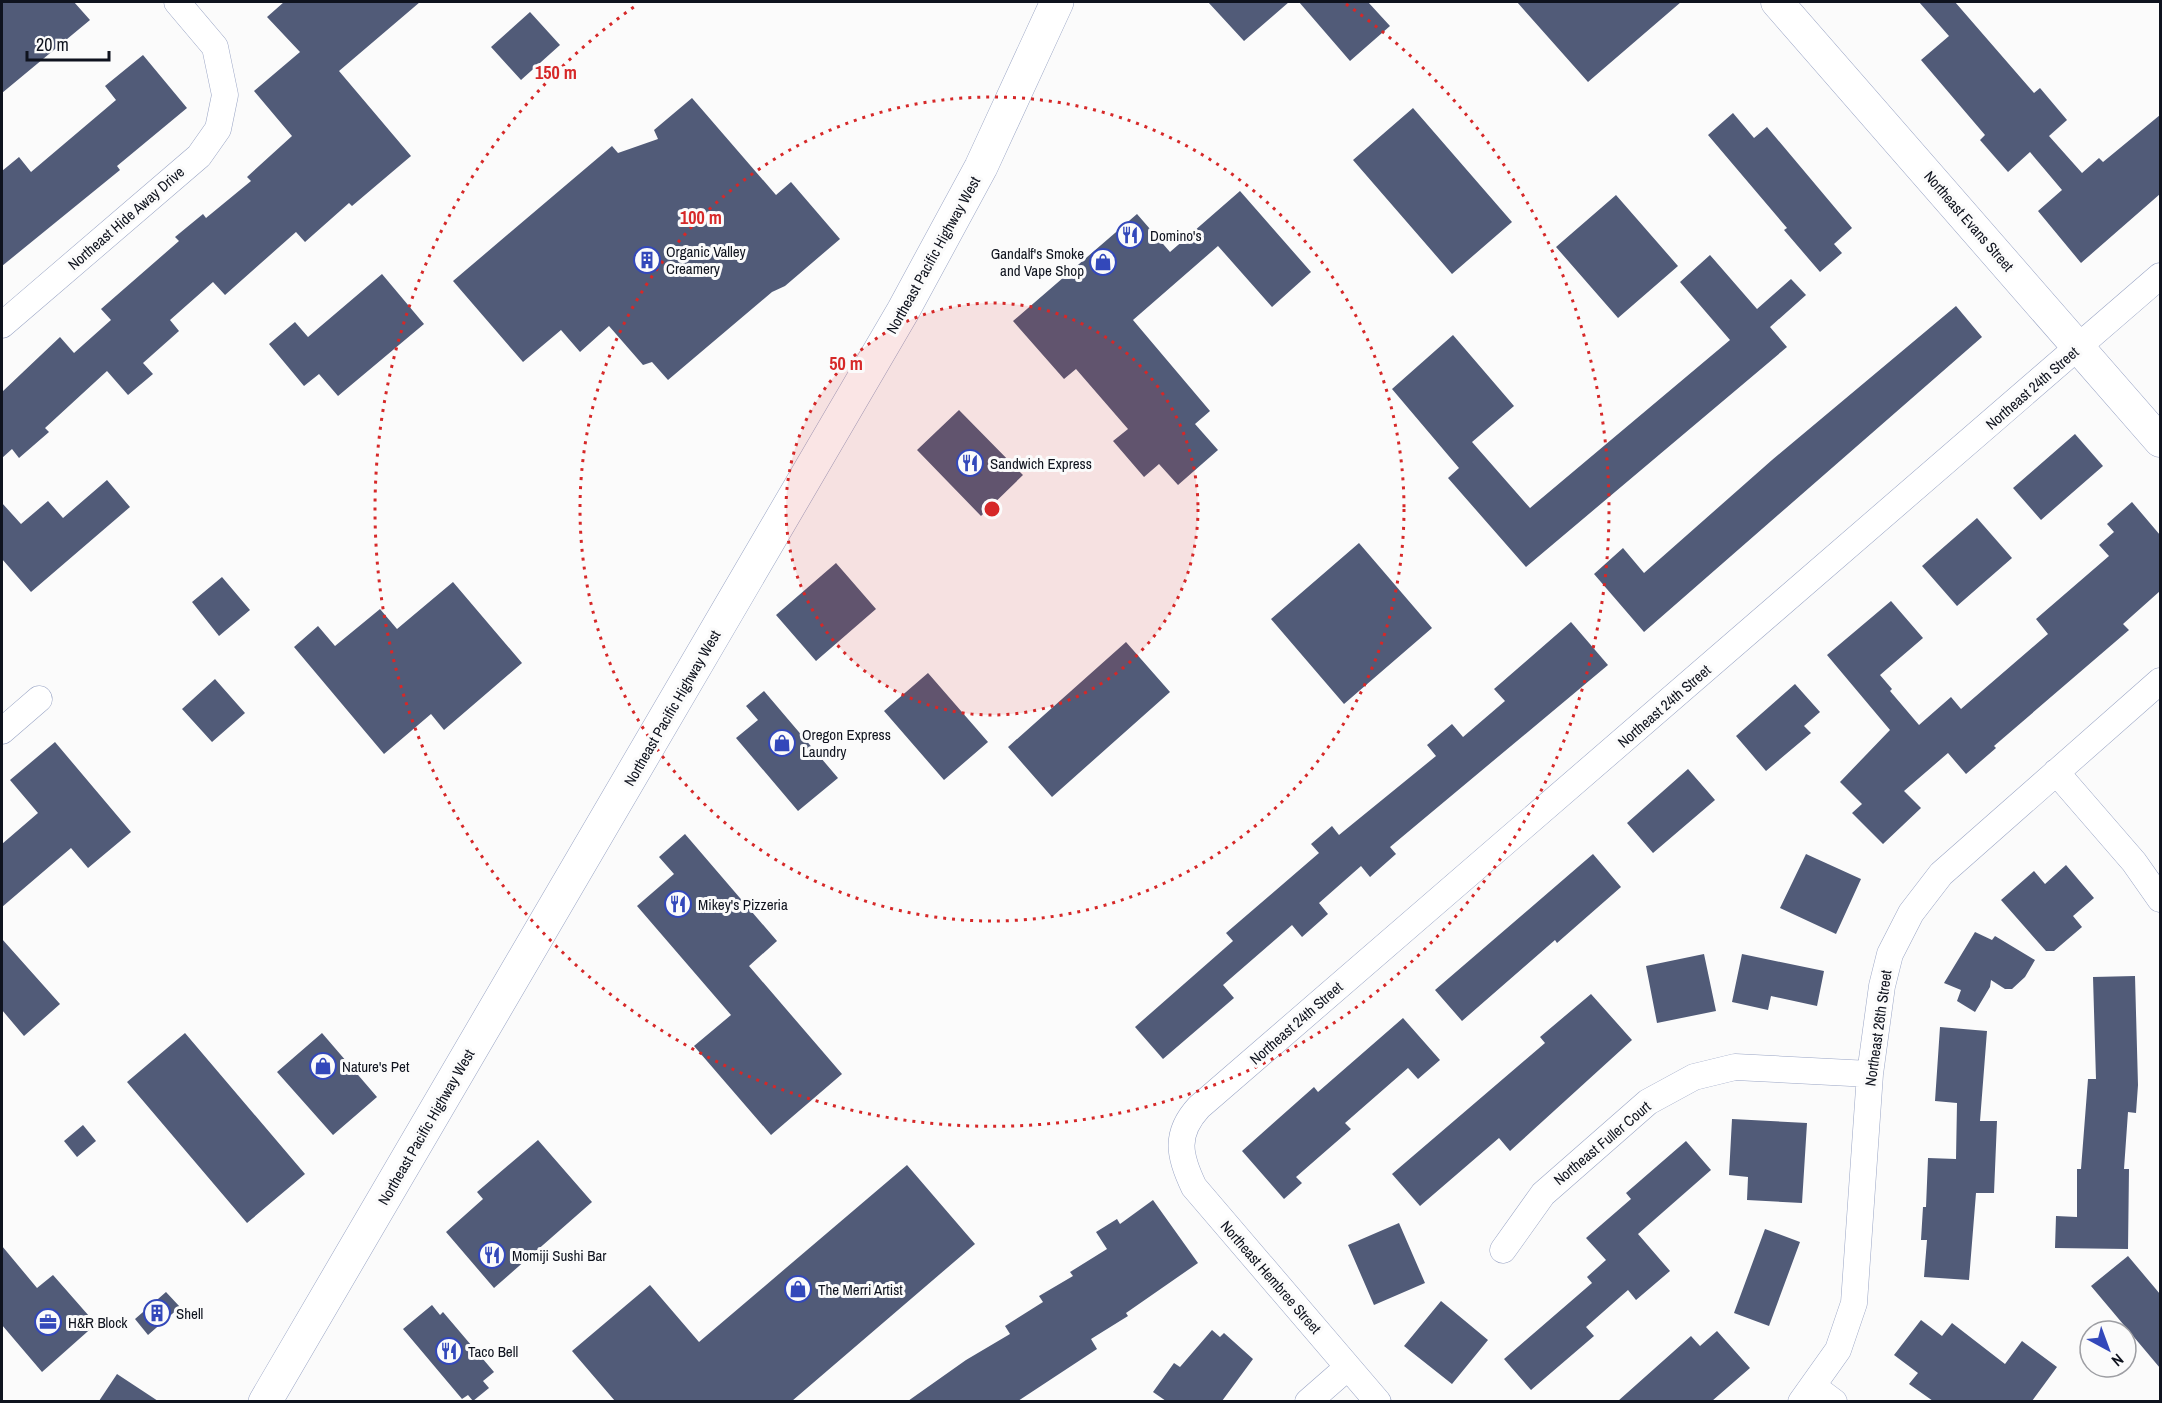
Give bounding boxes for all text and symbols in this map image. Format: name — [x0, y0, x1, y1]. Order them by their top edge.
scale bar — [27, 24, 110, 62]
text: 20 m — [36, 32, 69, 57]
text: 150 m — [535, 60, 577, 85]
street label: Northeast Hide Away Drive — [63, 161, 189, 275]
street label: Northeast Evans Street — [1919, 166, 2019, 276]
street label: Northeast Pacific Highway West — [881, 172, 985, 337]
text: 100 m — [680, 205, 722, 230]
restaurant icon: Domino's — [1115, 220, 1145, 250]
place label: Domino's — [1150, 225, 1202, 246]
place label: Organic Valley Creamery — [666, 241, 747, 279]
place label: Gandalf's Smoke and Vape Shop — [991, 243, 1084, 281]
building icon: Organic Valley Creamery — [632, 245, 662, 275]
shop icon: Gandalf's Smoke and Vape Shop — [1088, 247, 1118, 277]
street label: Northeast 24th Street — [1981, 341, 2083, 434]
text: 50 m — [829, 351, 863, 376]
restaurant icon: Sandwich Express — [955, 448, 985, 478]
place label: Sandwich Express — [990, 453, 1092, 474]
centre of rings — [982, 499, 1002, 519]
street label: Northeast Pacific Highway West — [619, 626, 726, 790]
street label: Northeast 24th Street — [1613, 659, 1715, 752]
place label: Oregon Express Laundry — [802, 724, 891, 762]
shop icon: Oregon Express Laundry — [767, 728, 797, 758]
restaurant icon: Mikey's Pizzeria — [663, 889, 693, 919]
place label: Mikey's Pizzeria — [698, 894, 788, 915]
street label: Northeast 26th Street — [1859, 968, 1897, 1087]
street label: Northeast 24th Street — [1245, 976, 1347, 1069]
street label: Northeast Pacific Highway West — [373, 1045, 480, 1209]
shop icon: Nature's Pet — [308, 1051, 338, 1081]
place label: Nature's Pet — [342, 1056, 410, 1077]
street label: Northeast Fuller Court — [1549, 1096, 1656, 1190]
street label: Northeast Hembree Street — [1216, 1216, 1326, 1338]
restaurant icon: Momiji Sushi Bar — [477, 1240, 507, 1270]
place label: Momiji Sushi Bar — [512, 1245, 606, 1266]
shop icon: The Merri Artist — [783, 1274, 813, 1304]
place label: The Merri Artist — [818, 1279, 903, 1300]
building icon: Shell — [142, 1298, 172, 1328]
place label: Shell — [176, 1303, 203, 1324]
office icon: H&R Block — [33, 1307, 63, 1337]
place label: H&R Block — [68, 1312, 128, 1333]
north arrow — [2078, 1319, 2138, 1379]
restaurant icon: Taco Bell — [434, 1336, 464, 1366]
place label: Taco Bell — [468, 1341, 518, 1362]
text: N — [2107, 1349, 2129, 1372]

